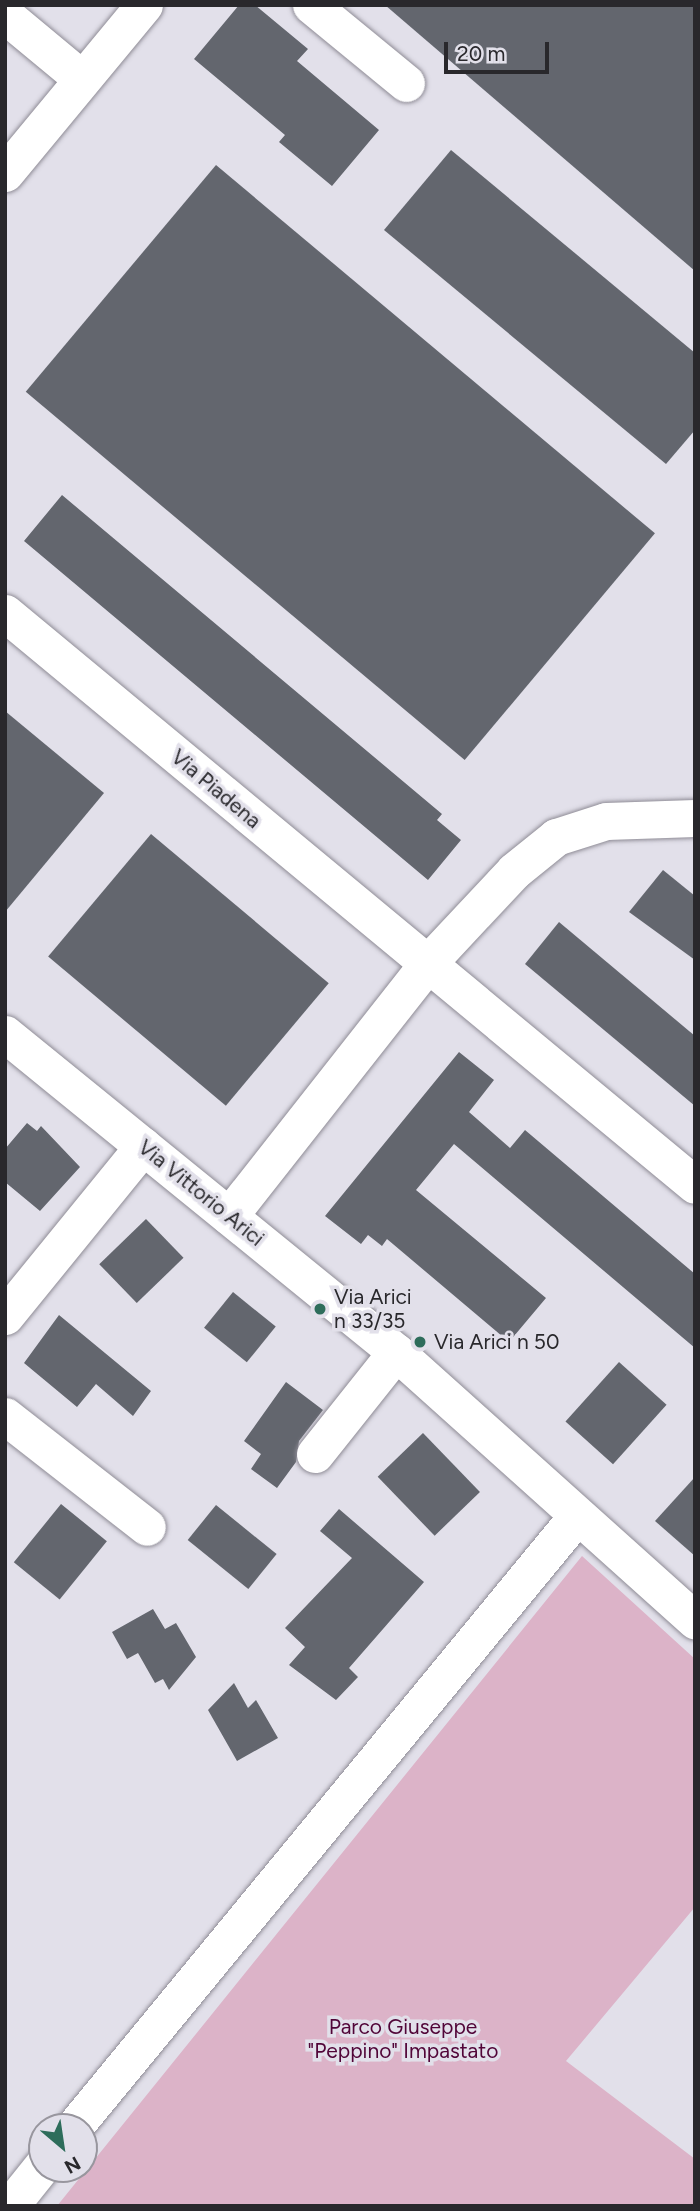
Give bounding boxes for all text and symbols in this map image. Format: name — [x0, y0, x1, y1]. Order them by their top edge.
scale bar — [448, 28, 553, 72]
text: 20 m — [457, 41, 505, 66]
street label: Via Piadena — [166, 744, 266, 834]
street label: Via Vittorio Arici — [133, 1135, 269, 1251]
place label: Via Arici n 33/35 — [334, 1284, 412, 1334]
marker: Via Arici n 33/35 — [312, 1301, 328, 1317]
place label: Via Arici n 50 — [434, 1329, 559, 1355]
marker: Via Arici n 50 — [412, 1334, 428, 1350]
park label: Parco Giuseppe "Peppino" Impastato — [308, 2014, 498, 2064]
north arrow — [28, 2113, 98, 2183]
text: N — [60, 2151, 84, 2179]

